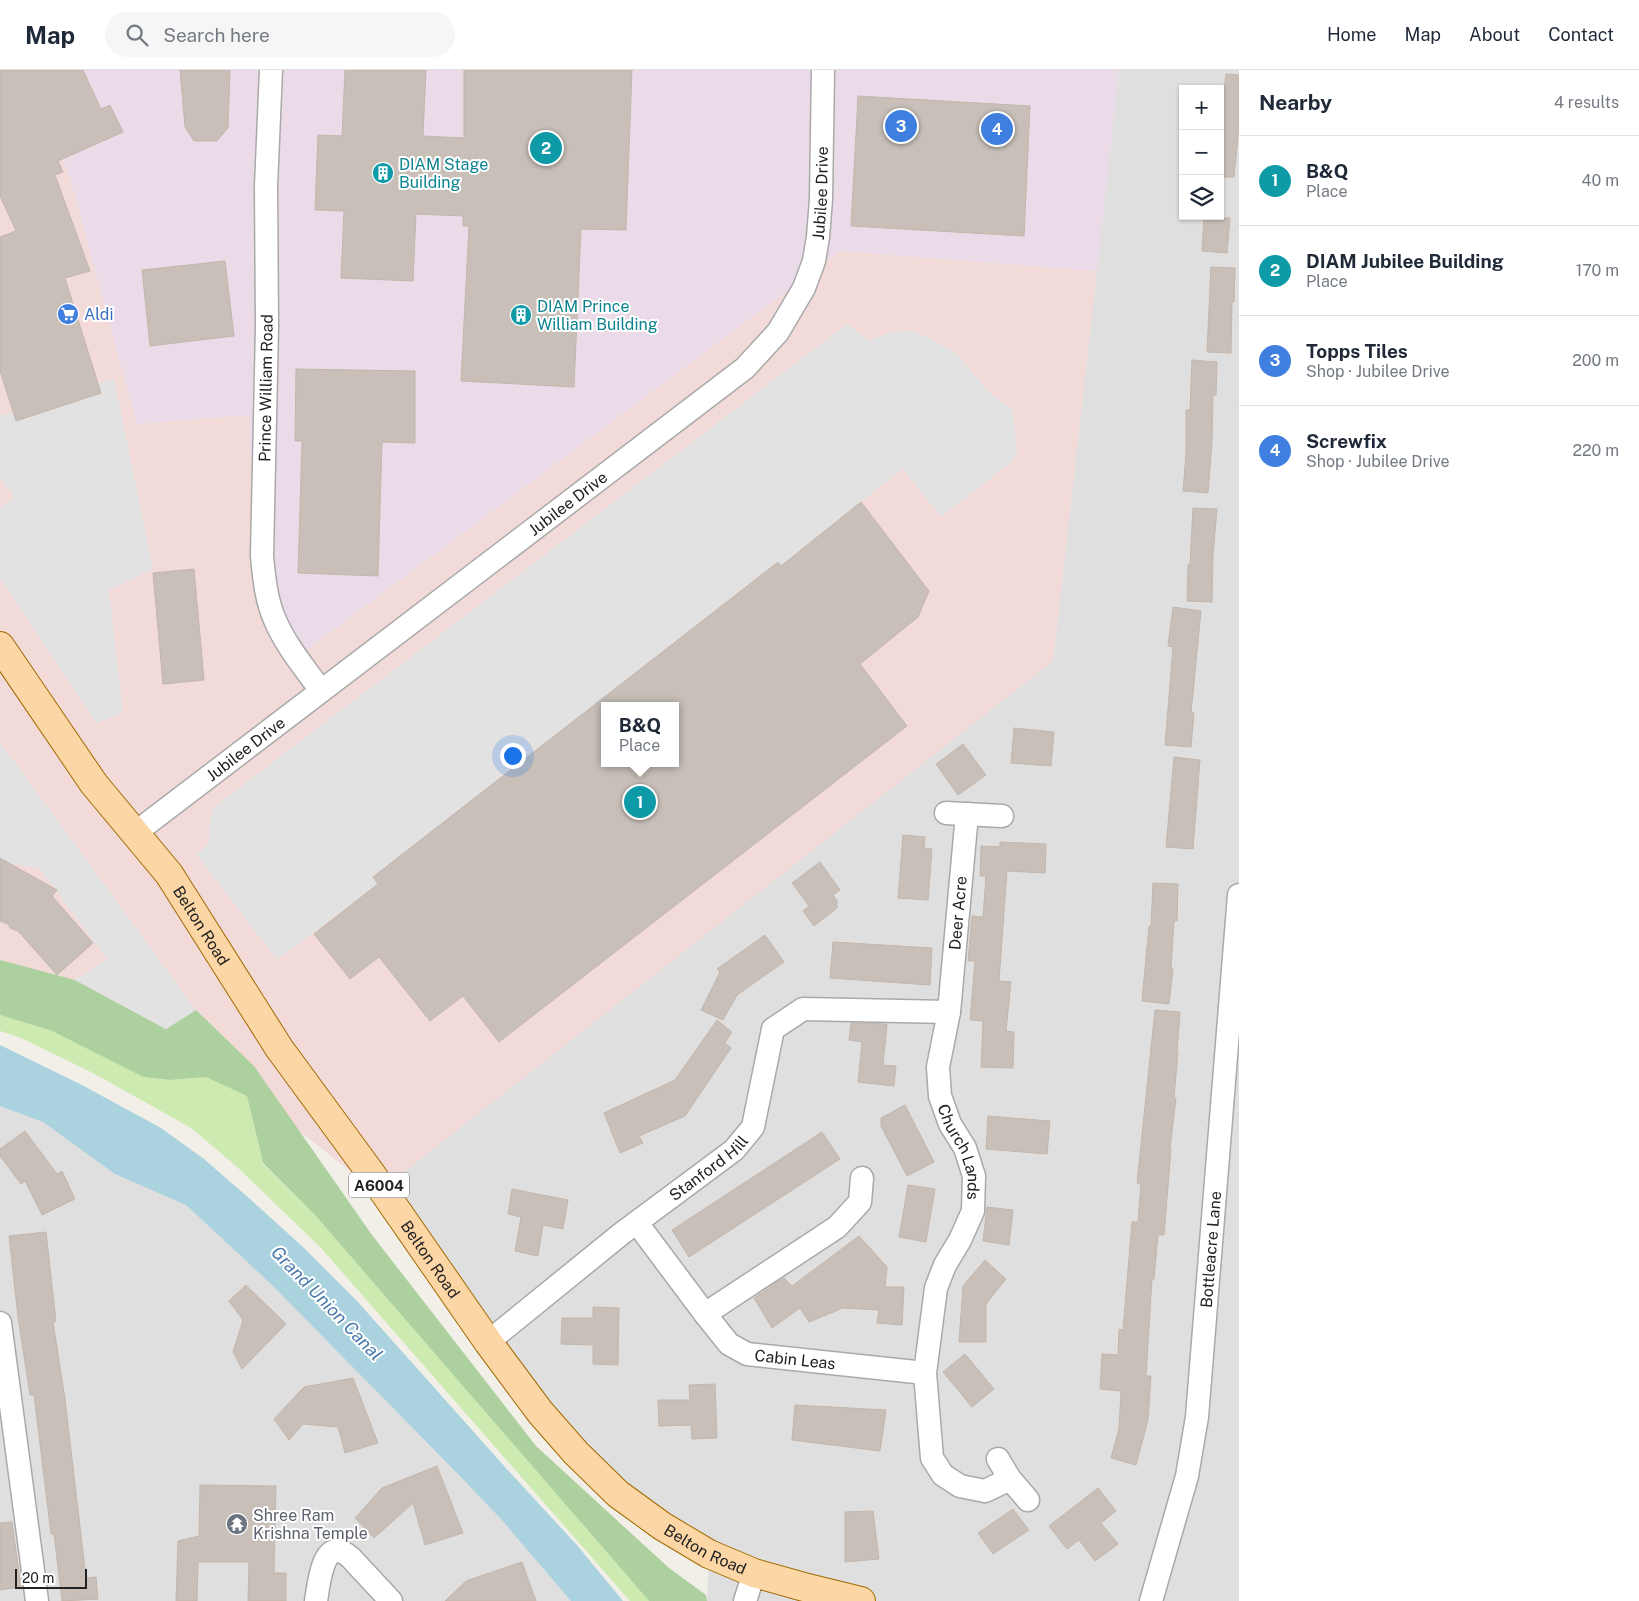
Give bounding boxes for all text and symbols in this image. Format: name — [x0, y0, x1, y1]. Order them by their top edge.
search box — [105, 12, 455, 57]
text: Map — [25, 21, 75, 49]
icon: search — [123, 21, 151, 49]
text: Search here — [163, 24, 270, 46]
text: Home — [1327, 24, 1377, 45]
text: Map — [1405, 24, 1441, 45]
text: About — [1469, 24, 1520, 45]
text: Contact — [1548, 24, 1614, 45]
map controls — [1179, 85, 1224, 220]
button: + — [1179, 85, 1224, 130]
text: Nearby — [1259, 90, 1332, 115]
text: 4 results — [1554, 93, 1619, 112]
pin: 3 — [885, 107, 917, 145]
pin: 4 — [981, 110, 1013, 148]
pin: 2 — [530, 129, 562, 167]
button: − — [1179, 130, 1224, 175]
street label: Jubilee Drive — [808, 146, 831, 241]
place label: DIAM Stage Building — [399, 155, 488, 192]
text: B&Q — [1306, 160, 1348, 182]
building icon: DIAM Stage Building — [371, 161, 395, 185]
text: 1 — [1272, 171, 1278, 190]
text: 40 m — [1581, 171, 1619, 190]
button: layers — [1179, 175, 1224, 220]
text: Place — [1306, 182, 1348, 201]
text: DIAM Jubilee Building — [1306, 250, 1504, 272]
text: 2 — [1270, 261, 1280, 280]
text: 170 m — [1576, 261, 1619, 280]
text: Place — [1306, 272, 1348, 291]
place label: DIAM Prince William Building — [537, 297, 658, 334]
supermarket icon: Aldi — [56, 302, 80, 326]
building icon: DIAM Prince William Building — [509, 303, 533, 327]
place label: Aldi — [84, 305, 113, 324]
street label: Prince William Road — [255, 314, 277, 462]
text: Topps Tiles — [1306, 340, 1408, 362]
text: 3 — [1270, 351, 1280, 370]
text: 200 m — [1572, 351, 1619, 370]
text: Shop · Jubilee Drive — [1306, 362, 1450, 381]
text: Screwfix — [1306, 430, 1387, 452]
text: 4 — [1270, 441, 1280, 460]
text: 220 m — [1572, 441, 1619, 460]
text: Shop · Jubilee Drive — [1306, 452, 1450, 471]
street label: Jubilee Drive — [525, 467, 611, 539]
popup — [601, 702, 679, 767]
street label: Jubilee Drive — [202, 713, 289, 785]
text: B&Q — [619, 714, 661, 736]
text: Place — [619, 736, 660, 755]
your location — [500, 743, 526, 769]
pin: 1 — [624, 783, 656, 821]
street label: Deer Acre — [945, 875, 971, 951]
street label: Belton Road — [169, 882, 234, 969]
street label: Church Lands — [934, 1101, 984, 1200]
street label: Stanford Hill — [665, 1131, 752, 1205]
road number: A6004 — [349, 1172, 409, 1198]
street label: Bottleacre Lane — [1196, 1190, 1225, 1309]
street label: Belton Road — [397, 1217, 464, 1302]
water label: Grand Union Canal — [267, 1242, 387, 1364]
street label: Cabin Leas — [754, 1345, 837, 1373]
place label: Shree Ram Krishna Temple — [253, 1506, 368, 1543]
temple icon: Shree Ram Krishna Temple — [225, 1512, 249, 1536]
street label: Belton Road — [661, 1520, 749, 1578]
scale bar — [15, 1566, 88, 1589]
text: 20 m — [22, 1570, 54, 1586]

